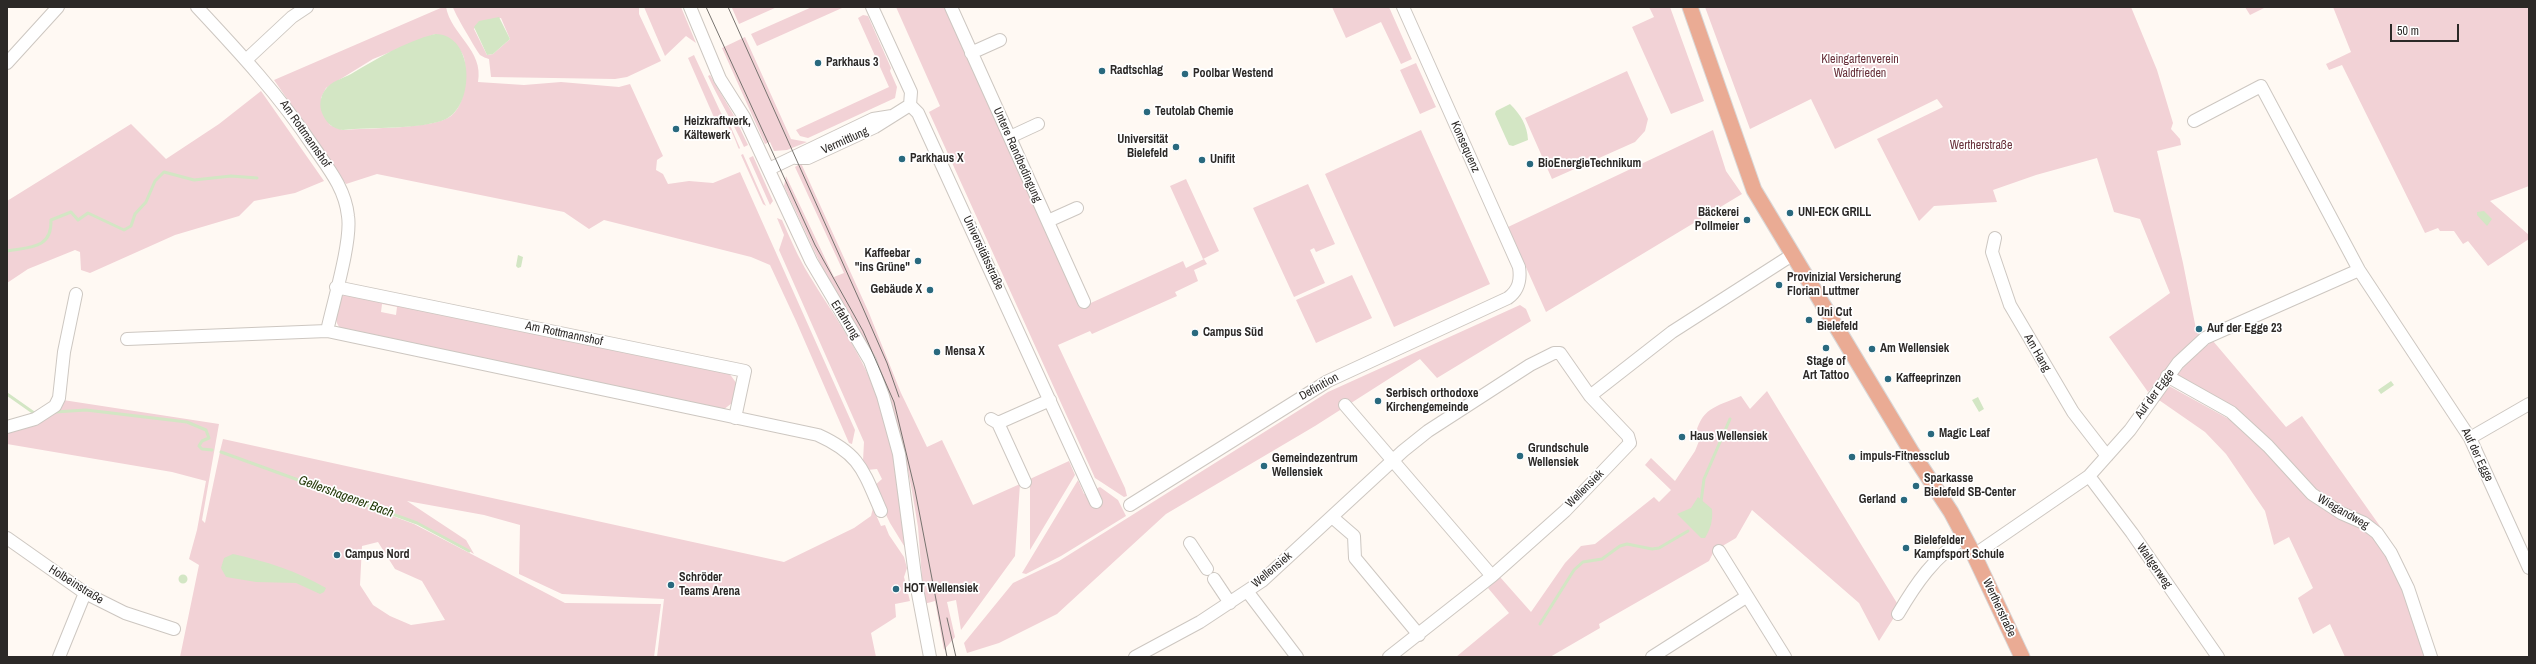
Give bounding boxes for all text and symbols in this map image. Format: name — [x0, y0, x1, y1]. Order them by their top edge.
scale bar — [2392, 16, 2461, 42]
text: 50 m — [2397, 23, 2419, 39]
park label: Kleingartenverein Waldfrieden — [1821, 53, 1899, 81]
place label: Parkhaus 3 — [826, 56, 879, 70]
marker: Parkhaus 3 — [813, 58, 823, 68]
place label: Radtschlag — [1110, 64, 1163, 78]
marker: Radtschlag — [1097, 66, 1107, 76]
place label: Poolbar Westend — [1193, 67, 1273, 81]
marker: Poolbar Westend — [1180, 69, 1190, 79]
street label: Am Rottmannshof — [277, 98, 333, 170]
street label: Untere Randbedingung — [990, 105, 1044, 205]
place label: Teutolab Chemie — [1155, 105, 1234, 119]
marker: Teutolab Chemie — [1142, 107, 1152, 117]
place label: Heizkraftwerk, Kältewerk — [684, 115, 751, 143]
street label: Konsequenz — [1447, 119, 1483, 175]
marker: Heizkraftwerk, Kältewerk — [671, 124, 681, 134]
street label: Vermittlung — [819, 124, 871, 158]
place label: Universität Bielefeld — [1117, 133, 1168, 161]
park label: Wertherstraße — [1950, 139, 2012, 153]
marker: Universität Bielefeld — [1171, 142, 1181, 152]
place label: Parkhaus X — [910, 152, 964, 166]
place label: Unifit — [1210, 153, 1235, 167]
marker: Parkhaus X — [897, 154, 907, 164]
marker: Unifit — [1197, 155, 1207, 165]
place label: BioEnergieTechnikum — [1538, 157, 1641, 171]
marker: BioEnergieTechnikum — [1525, 159, 1535, 169]
place label: Bäckerei Pollmeier — [1695, 206, 1739, 234]
place label: UNI-ECK GRILL — [1798, 206, 1871, 220]
marker: UNI-ECK GRILL — [1785, 208, 1795, 218]
street label: Universitätsstraße — [959, 214, 1007, 292]
marker: Bäckerei Pollmeier — [1742, 215, 1752, 225]
place label: Kaffeebar "ins Grüne" — [855, 247, 910, 275]
marker: Kaffeebar "ins Grüne" — [913, 256, 923, 266]
place label: Provinizial Versicherung Florian Luttmer — [1787, 271, 1901, 299]
marker: Provinizial Versicherung Florian Luttmer — [1774, 280, 1784, 290]
place label: Gebäude X — [871, 283, 922, 297]
marker: Gebäude X — [925, 285, 935, 295]
street label: Erfahrung — [827, 298, 863, 342]
place label: Uni Cut Bielefeld — [1817, 306, 1858, 334]
marker: Uni Cut Bielefeld — [1804, 315, 1814, 325]
street label: Am Rottmannshof — [524, 319, 604, 349]
place label: Auf der Egge 23 — [2207, 322, 2282, 336]
marker: Auf der Egge 23 — [2194, 324, 2204, 334]
place label: Campus Süd — [1203, 326, 1263, 340]
marker: Campus Süd — [1190, 328, 1200, 338]
street label: Am Hang — [2021, 332, 2053, 374]
place label: Am Wellensiek — [1880, 342, 1949, 356]
marker: Stage of Art Tattoo — [1821, 343, 1831, 353]
marker: Am Wellensiek — [1867, 344, 1877, 354]
place label: Mensa X — [945, 345, 985, 359]
marker: Mensa X — [932, 347, 942, 357]
place label: Stage of Art Tattoo — [1803, 355, 1849, 383]
street label: Auf der Egge — [2132, 367, 2178, 421]
street label: Definition — [1297, 370, 1341, 404]
place label: Kaffeeprinzen — [1896, 372, 1961, 386]
marker: Kaffeeprinzen — [1883, 374, 1893, 384]
place label: Serbisch orthodoxe Kirchengemeinde — [1386, 387, 1478, 415]
marker: Serbisch orthodoxe Kirchengemeinde — [1373, 396, 1383, 406]
street label: Auf der Egge — [2458, 426, 2496, 484]
place label: Magic Leaf — [1939, 427, 1990, 441]
marker: Magic Leaf — [1926, 429, 1936, 439]
place label: Haus Wellensiek — [1690, 430, 1767, 444]
marker: Haus Wellensiek — [1677, 432, 1687, 442]
place label: Grundschule Wellensiek — [1528, 442, 1589, 470]
place label: impuls-Fitnessclub — [1860, 450, 1950, 464]
marker: Grundschule Wellensiek — [1515, 451, 1525, 461]
place label: Gemeindezentrum Wellensiek — [1272, 452, 1358, 480]
marker: impuls-Fitnessclub — [1847, 452, 1857, 462]
marker: Gemeindezentrum Wellensiek — [1259, 461, 1269, 471]
street label: Wellensiek — [1563, 467, 1607, 511]
place label: Sparkasse Bielefeld SB-Center — [1924, 472, 2016, 500]
water label: Gellershagener Bach — [296, 473, 396, 521]
marker: Sparkasse Bielefeld SB-Center — [1911, 481, 1921, 491]
street label: Wiegandweg — [2315, 491, 2371, 533]
place label: Gerland — [1859, 493, 1896, 507]
marker: Gerland — [1899, 495, 1909, 505]
place label: Bielefelder Kampfsport Schule — [1914, 534, 2004, 562]
street label: Waltgerweg — [2133, 541, 2175, 591]
marker: Bielefelder Kampfsport Schule — [1901, 543, 1911, 553]
place label: Campus Nord — [345, 548, 410, 562]
street label: Wellensiek — [1249, 549, 1295, 591]
marker: Campus Nord — [332, 550, 342, 560]
street label: Holbeinstraße — [46, 563, 106, 607]
place label: Schröder Teams Arena — [679, 571, 740, 599]
street label: Wertherstraße — [1979, 577, 2019, 639]
marker: Schröder Teams Arena — [666, 580, 676, 590]
place label: HOT Wellensiek — [904, 582, 978, 596]
marker: HOT Wellensiek — [891, 584, 901, 594]

